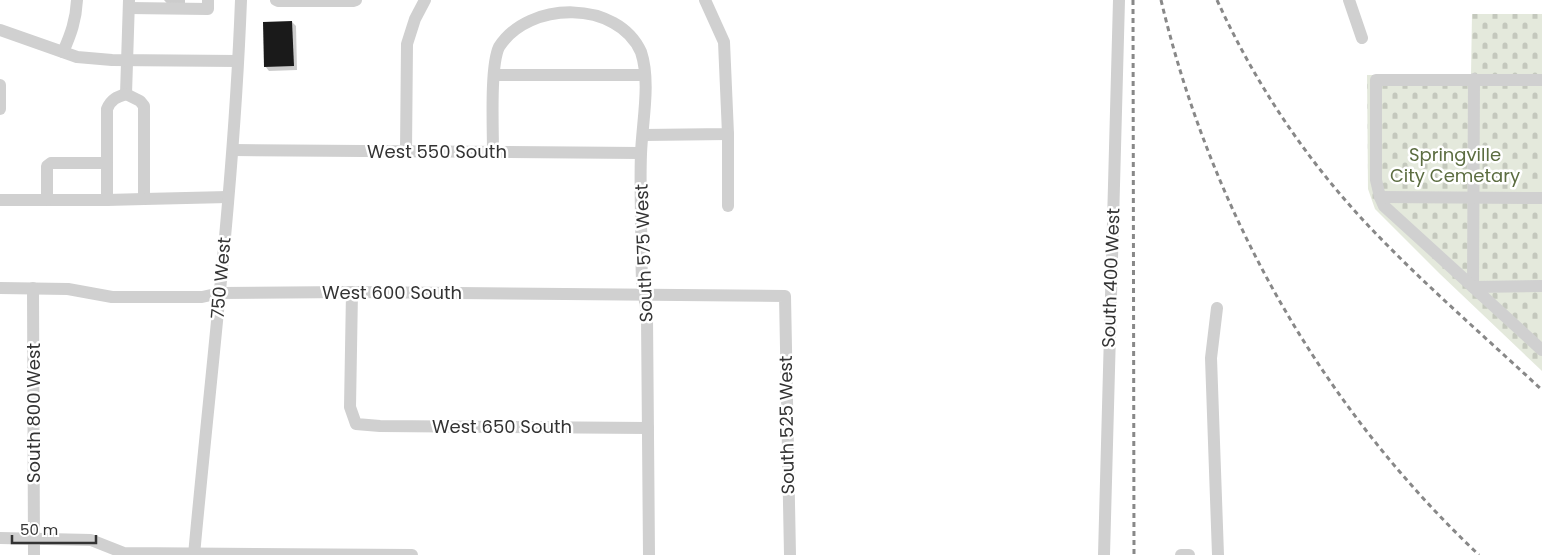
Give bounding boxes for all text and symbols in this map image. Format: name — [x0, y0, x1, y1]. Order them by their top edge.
street label: West 550 South — [367, 139, 507, 164]
park label: Springville City Cemetary — [1390, 142, 1520, 188]
street label: South 575 West — [629, 183, 658, 323]
street label: South 400 West — [1096, 208, 1125, 348]
street label: 750 West — [204, 236, 237, 320]
street label: West 600 South — [322, 280, 462, 305]
street label: South 800 West — [21, 343, 46, 483]
street label: South 525 West — [773, 355, 800, 495]
street label: West 650 South — [432, 414, 572, 439]
scale bar — [12, 512, 96, 544]
text: 50 m — [20, 519, 58, 540]

